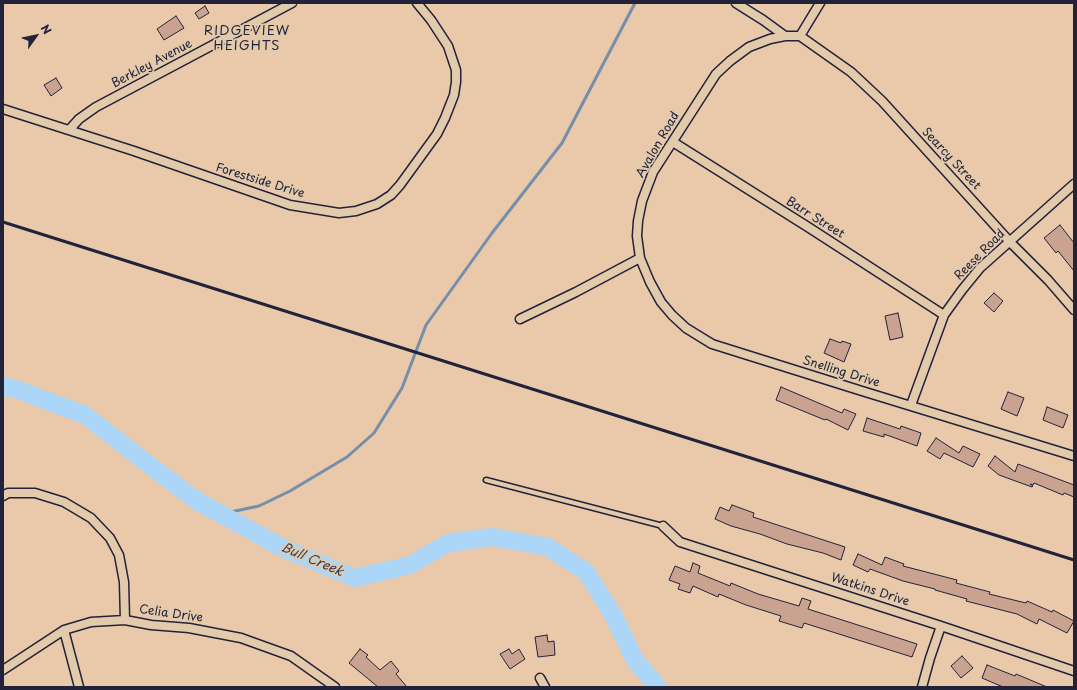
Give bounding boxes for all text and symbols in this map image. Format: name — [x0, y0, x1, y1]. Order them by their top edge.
north arrow — [16, 16, 56, 56]
text: N — [37, 21, 56, 37]
district label: RIDGEVIEW HEIGHTS — [204, 23, 290, 54]
street label: Berkley Avenue — [109, 37, 195, 91]
street label: Avalon Road — [633, 109, 683, 181]
street label: Searcy Street — [919, 125, 983, 193]
street label: Forestside Drive — [214, 161, 306, 201]
street label: Barr Street — [783, 194, 847, 242]
street label: Reese Road — [952, 227, 1008, 283]
street label: Snelling Drive — [801, 353, 881, 391]
water label: Bull Creek — [278, 540, 346, 580]
street label: Watkins Drive — [829, 571, 911, 609]
street label: Celia Drive — [138, 602, 204, 626]

